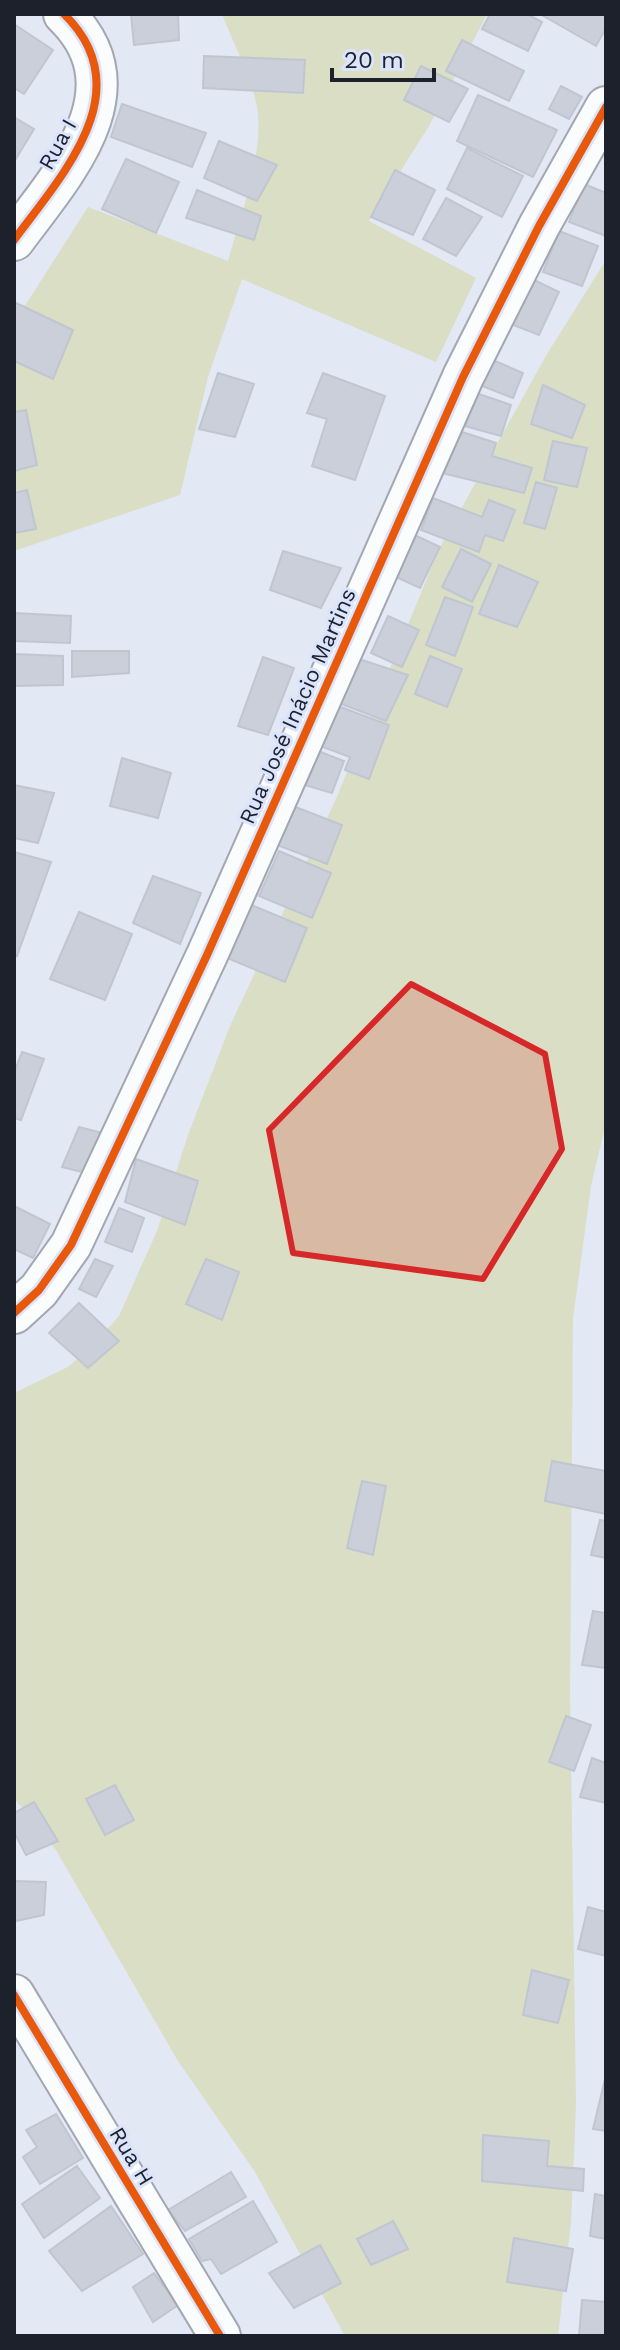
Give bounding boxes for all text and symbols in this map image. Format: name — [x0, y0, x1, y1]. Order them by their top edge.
scale bar — [332, 32, 434, 82]
text: 20 m — [344, 46, 404, 74]
street label: Rua I — [33, 115, 81, 174]
street label: Rua José Inácio Martins — [234, 585, 361, 828]
street label: Rua H — [104, 2123, 159, 2190]

